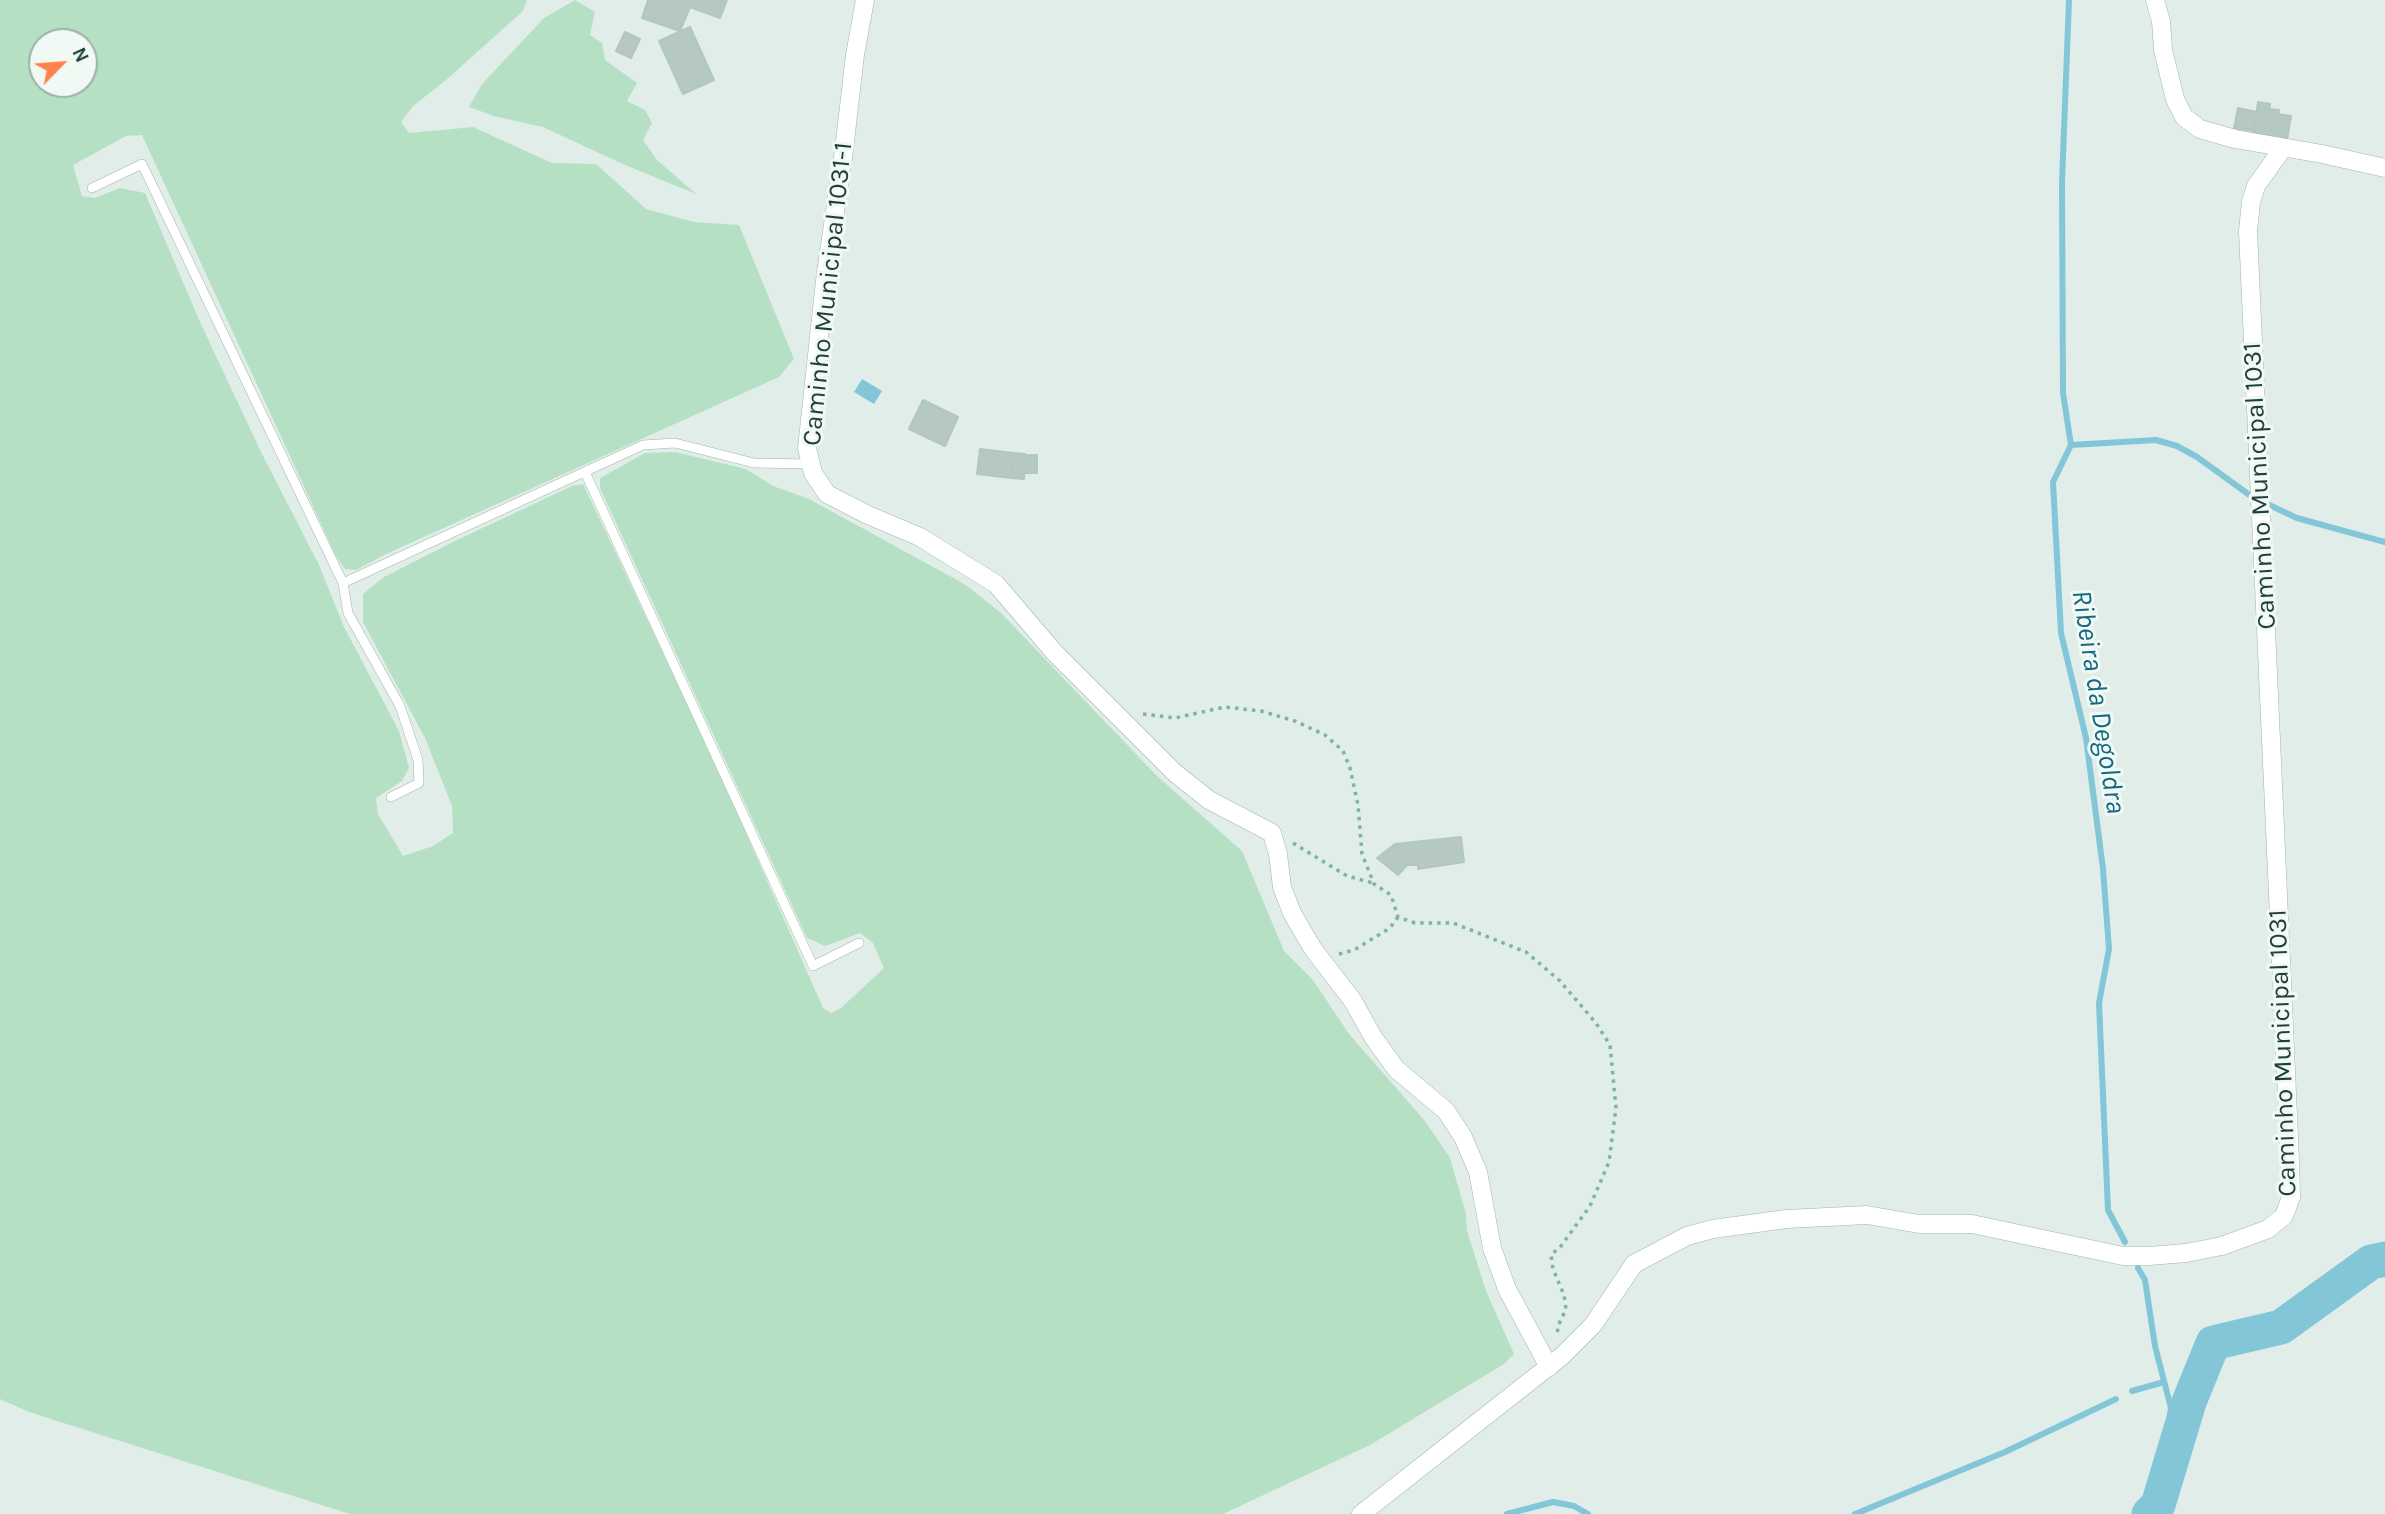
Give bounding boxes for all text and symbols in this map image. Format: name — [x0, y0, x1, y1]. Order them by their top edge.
north arrow — [28, 28, 98, 98]
text: N — [67, 44, 93, 66]
street label: Caminho Municipal 1031-1 — [797, 141, 859, 447]
street label: Caminho Municipal 1031 — [2237, 342, 2283, 630]
water label: Ribeira da Degoldra — [2064, 588, 2132, 816]
street label: Caminho Municipal 1031 — [2262, 909, 2304, 1197]

